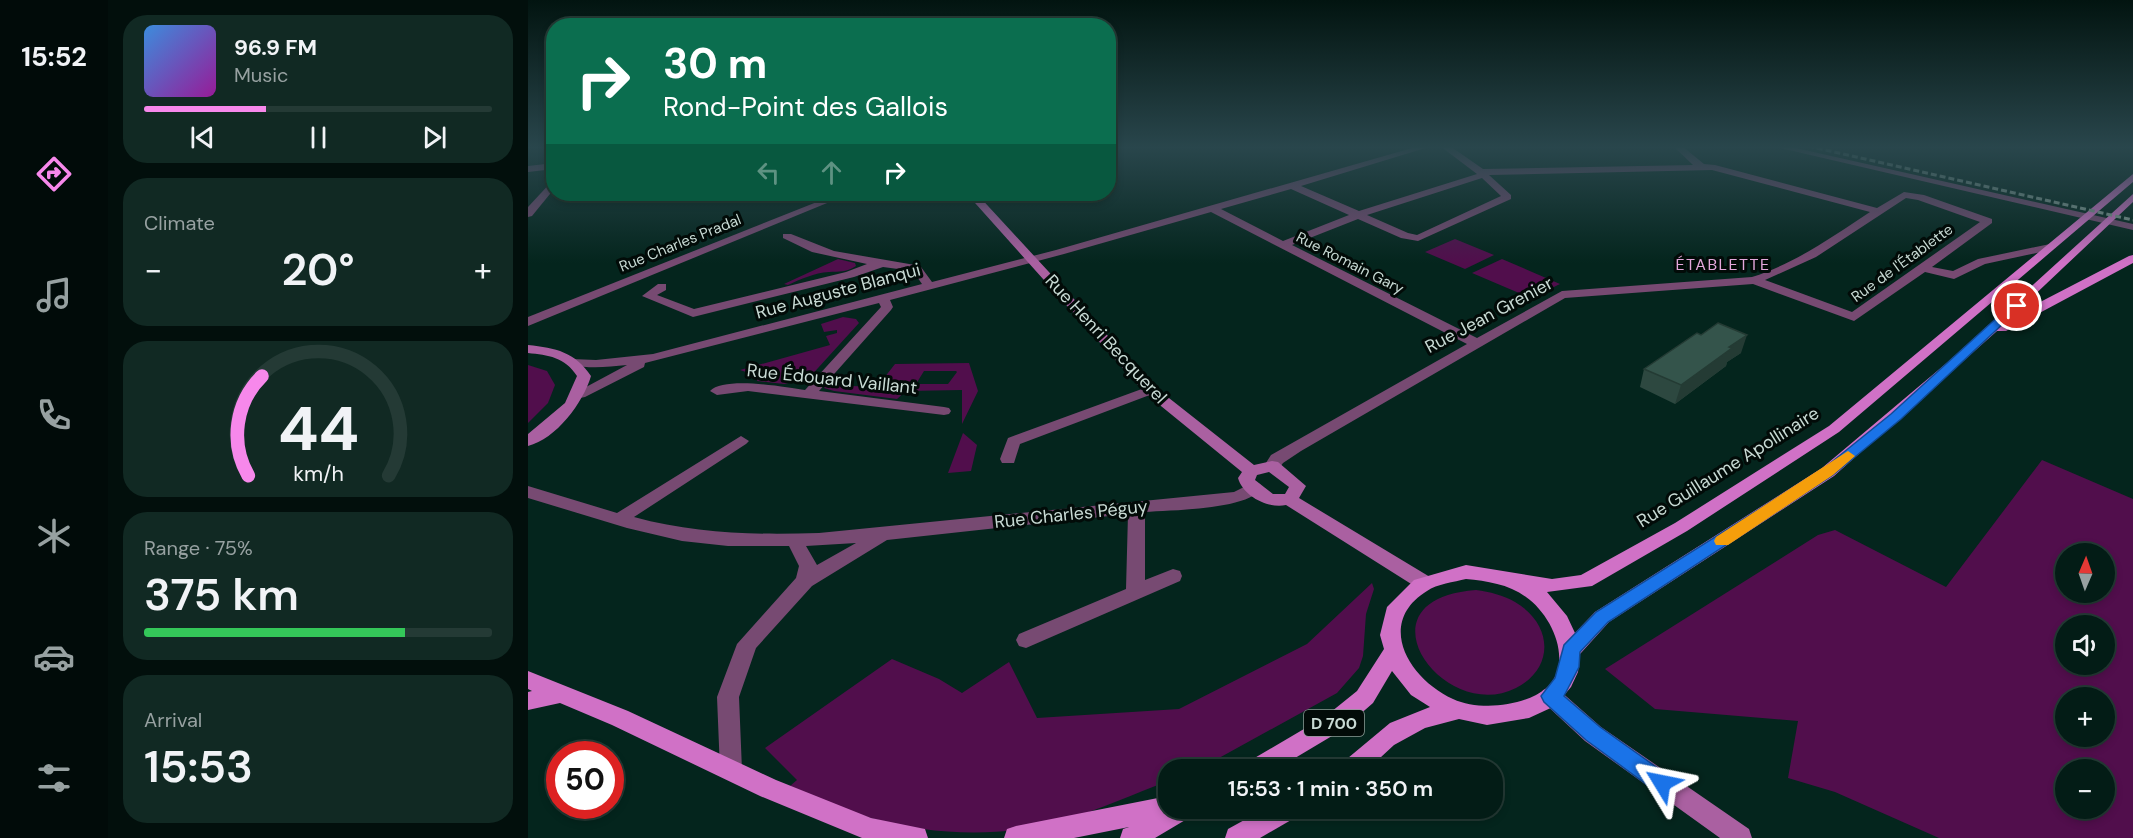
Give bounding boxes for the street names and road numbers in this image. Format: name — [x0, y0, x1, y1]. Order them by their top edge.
street label: Rue Charles Pradal — [616, 209, 744, 277]
street label: Rue de l'Établette — [1847, 219, 1957, 307]
street label: Rue Romain Gary — [1293, 227, 1408, 299]
street label: Rue Auguste Blanqui — [753, 257, 923, 325]
street label: Rue Henri Becquerel — [1040, 269, 1172, 409]
street label: Rue Jean Grenier — [1421, 271, 1558, 359]
street label: Rue Édouard Vaillant — [746, 358, 918, 400]
street label: Rue Guillaume Apollinaire — [1632, 401, 1824, 533]
street label: Rue Charles Péguy — [993, 494, 1149, 534]
road number: D 700 — [1304, 710, 1364, 736]

